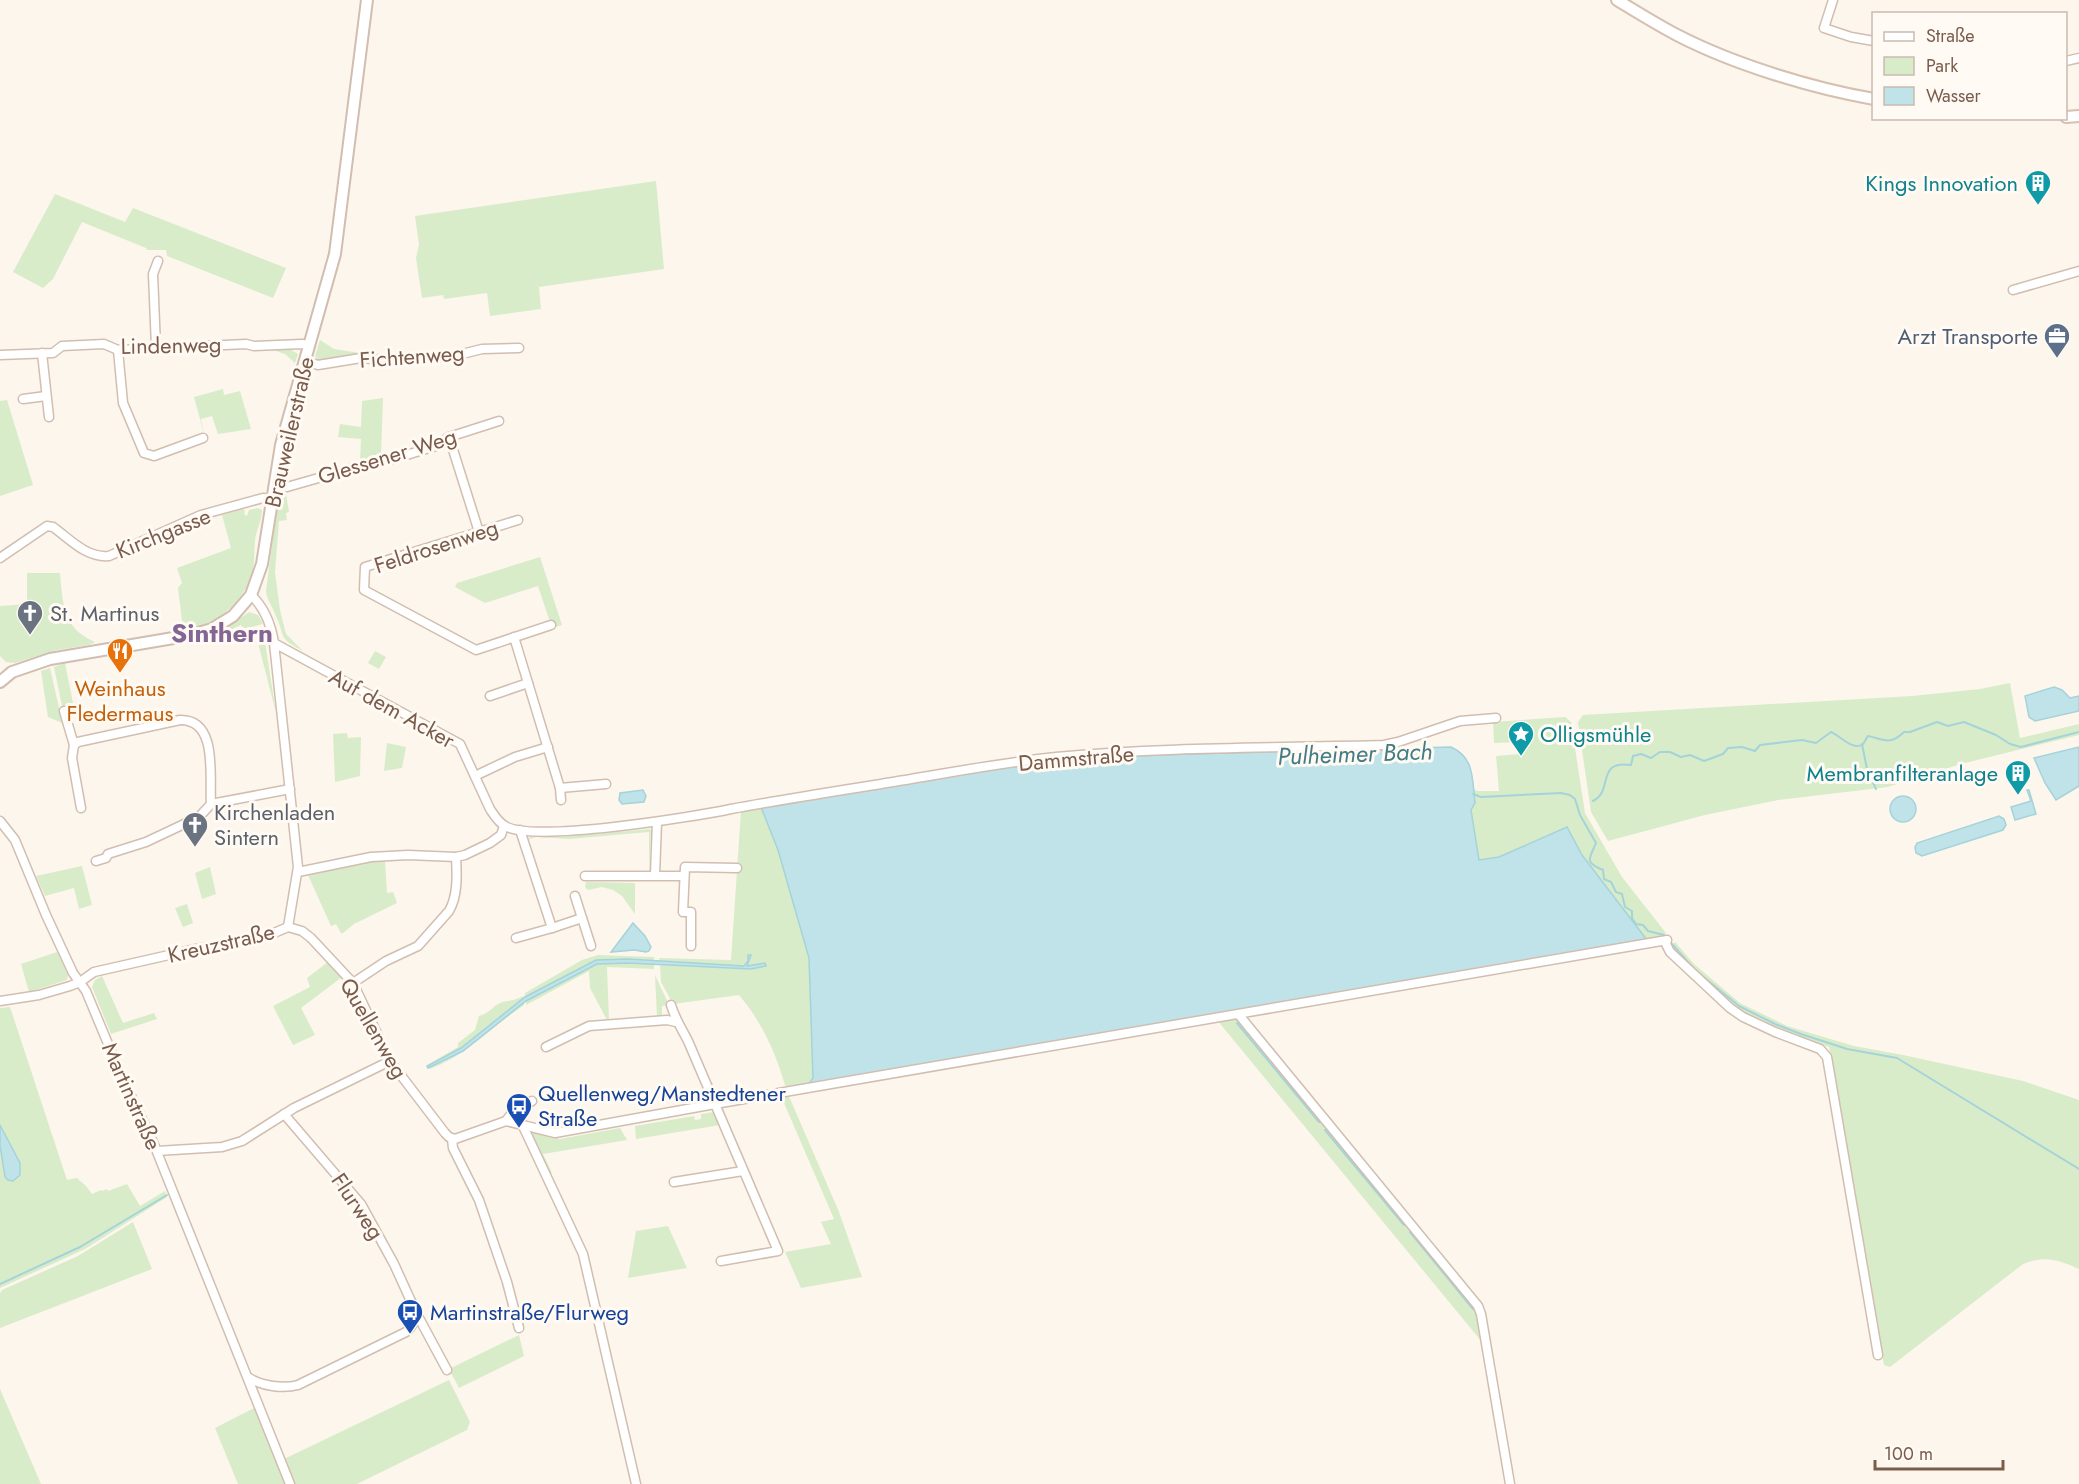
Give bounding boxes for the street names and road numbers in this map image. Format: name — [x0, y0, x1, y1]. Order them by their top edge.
street label: Lindenweg — [120, 328, 222, 362]
street label: Fichtenweg — [358, 336, 466, 376]
street label: Brauweilerstraße — [256, 354, 322, 510]
street label: Glessener Weg — [314, 420, 460, 492]
street label: Kirchgasse — [111, 500, 215, 566]
street label: Feldrosenweg — [370, 511, 502, 581]
street label: Auf dem Acker — [323, 660, 461, 756]
street label: Dammstraße — [1017, 737, 1135, 779]
street label: Kreuzstraße — [164, 915, 278, 971]
street label: Quellenweg — [332, 972, 416, 1084]
street label: Martinstraße — [94, 1037, 170, 1155]
street label: Flurweg — [324, 1166, 392, 1246]

